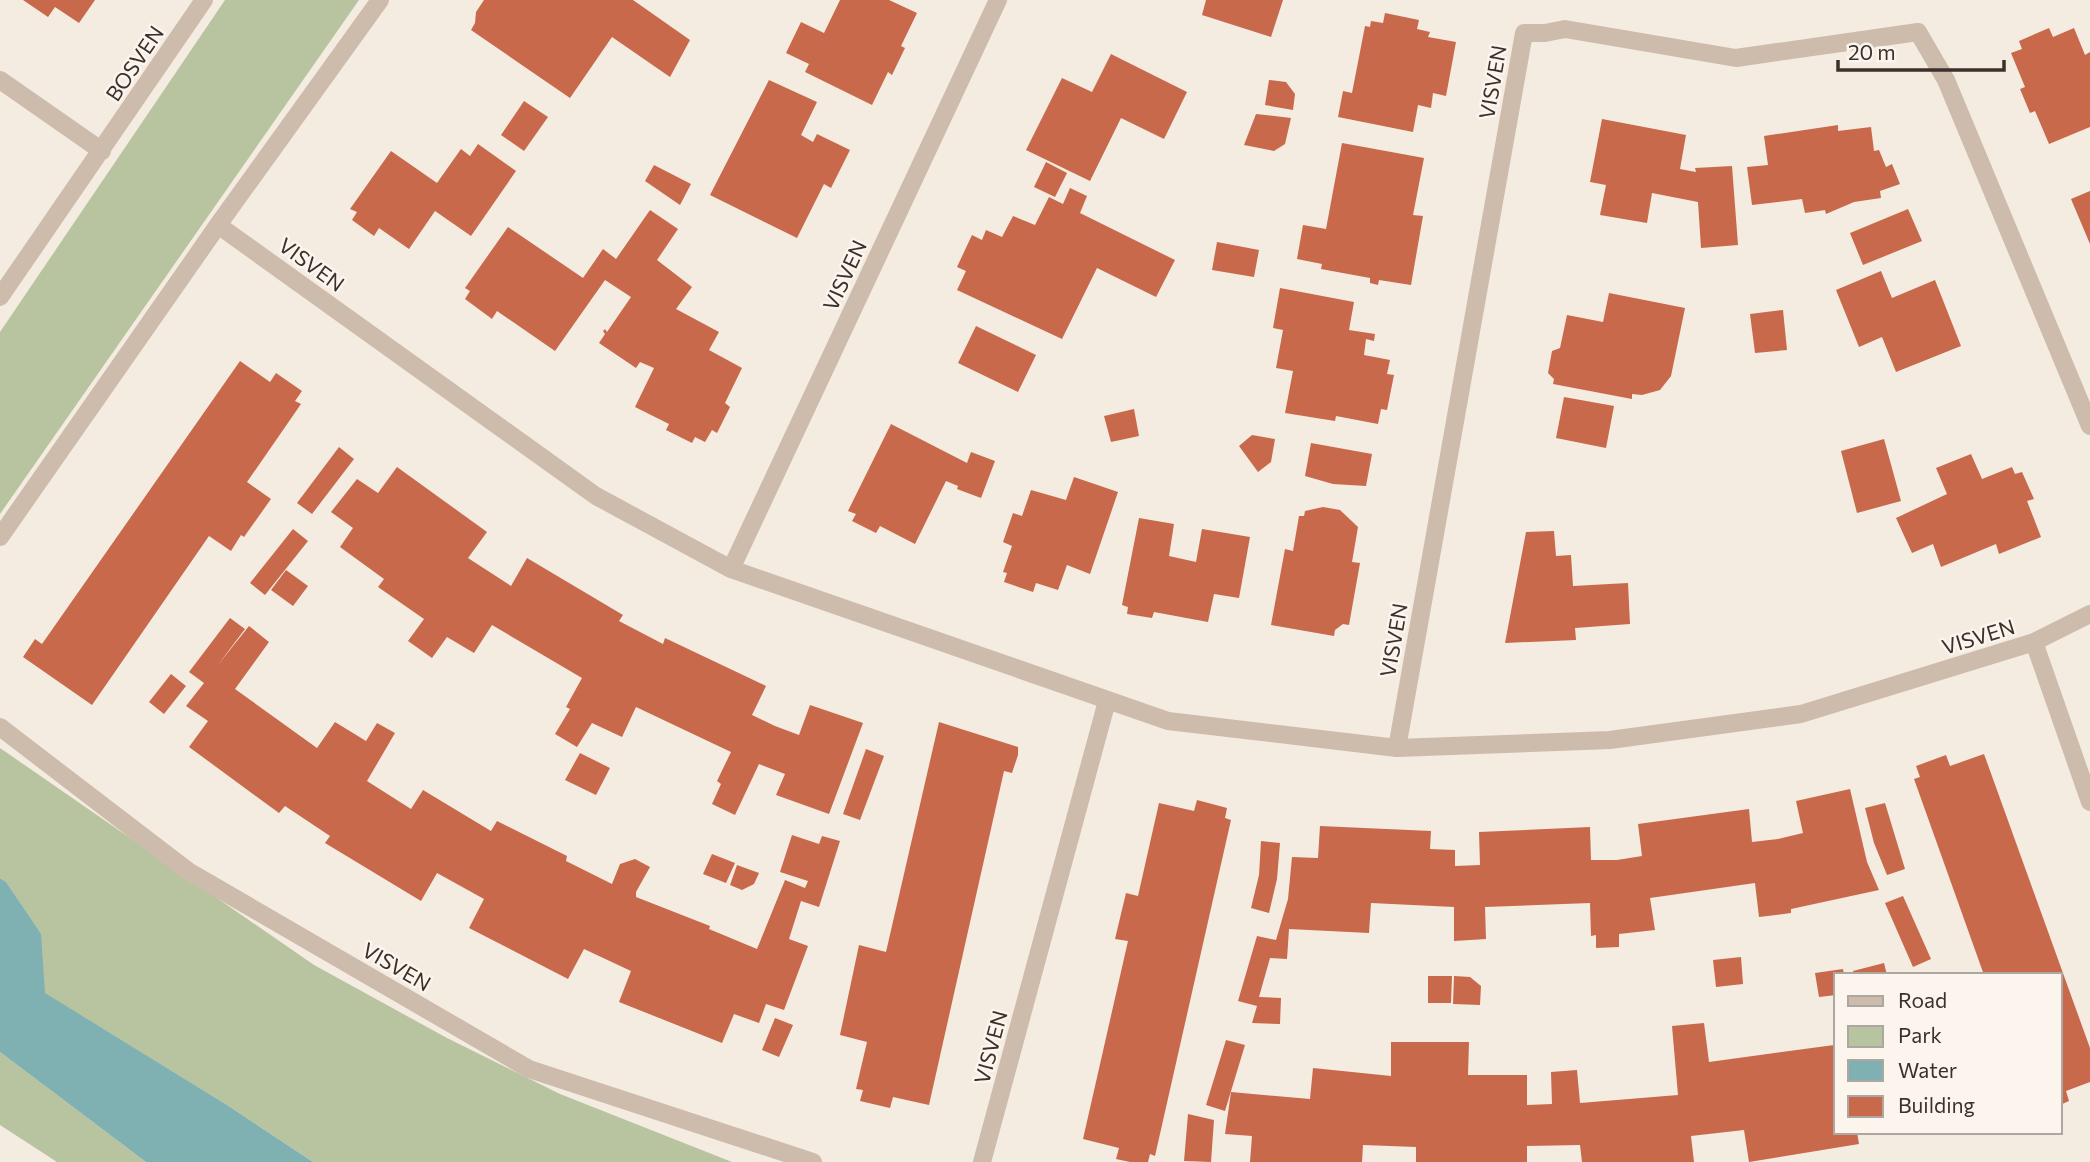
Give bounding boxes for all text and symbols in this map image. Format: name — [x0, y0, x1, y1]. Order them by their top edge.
street label: BOSVEN — [100, 21, 168, 105]
scale bar — [1838, 28, 2004, 72]
text: 20 m — [1848, 39, 1896, 64]
street label: VISVEN — [1473, 43, 1511, 121]
street label: VISVEN — [274, 232, 350, 296]
street label: VISVEN — [817, 236, 871, 314]
street label: VISVEN — [1374, 601, 1412, 679]
street label: VISVEN — [1939, 613, 2017, 659]
street label: VISVEN — [358, 936, 436, 996]
legend — [1834, 973, 2062, 1134]
text: Road — [1898, 987, 1947, 1012]
street label: VISVEN — [968, 1008, 1012, 1086]
text: Park — [1898, 1022, 1942, 1047]
text: Water — [1898, 1057, 1957, 1082]
text: Building — [1898, 1092, 1975, 1117]

